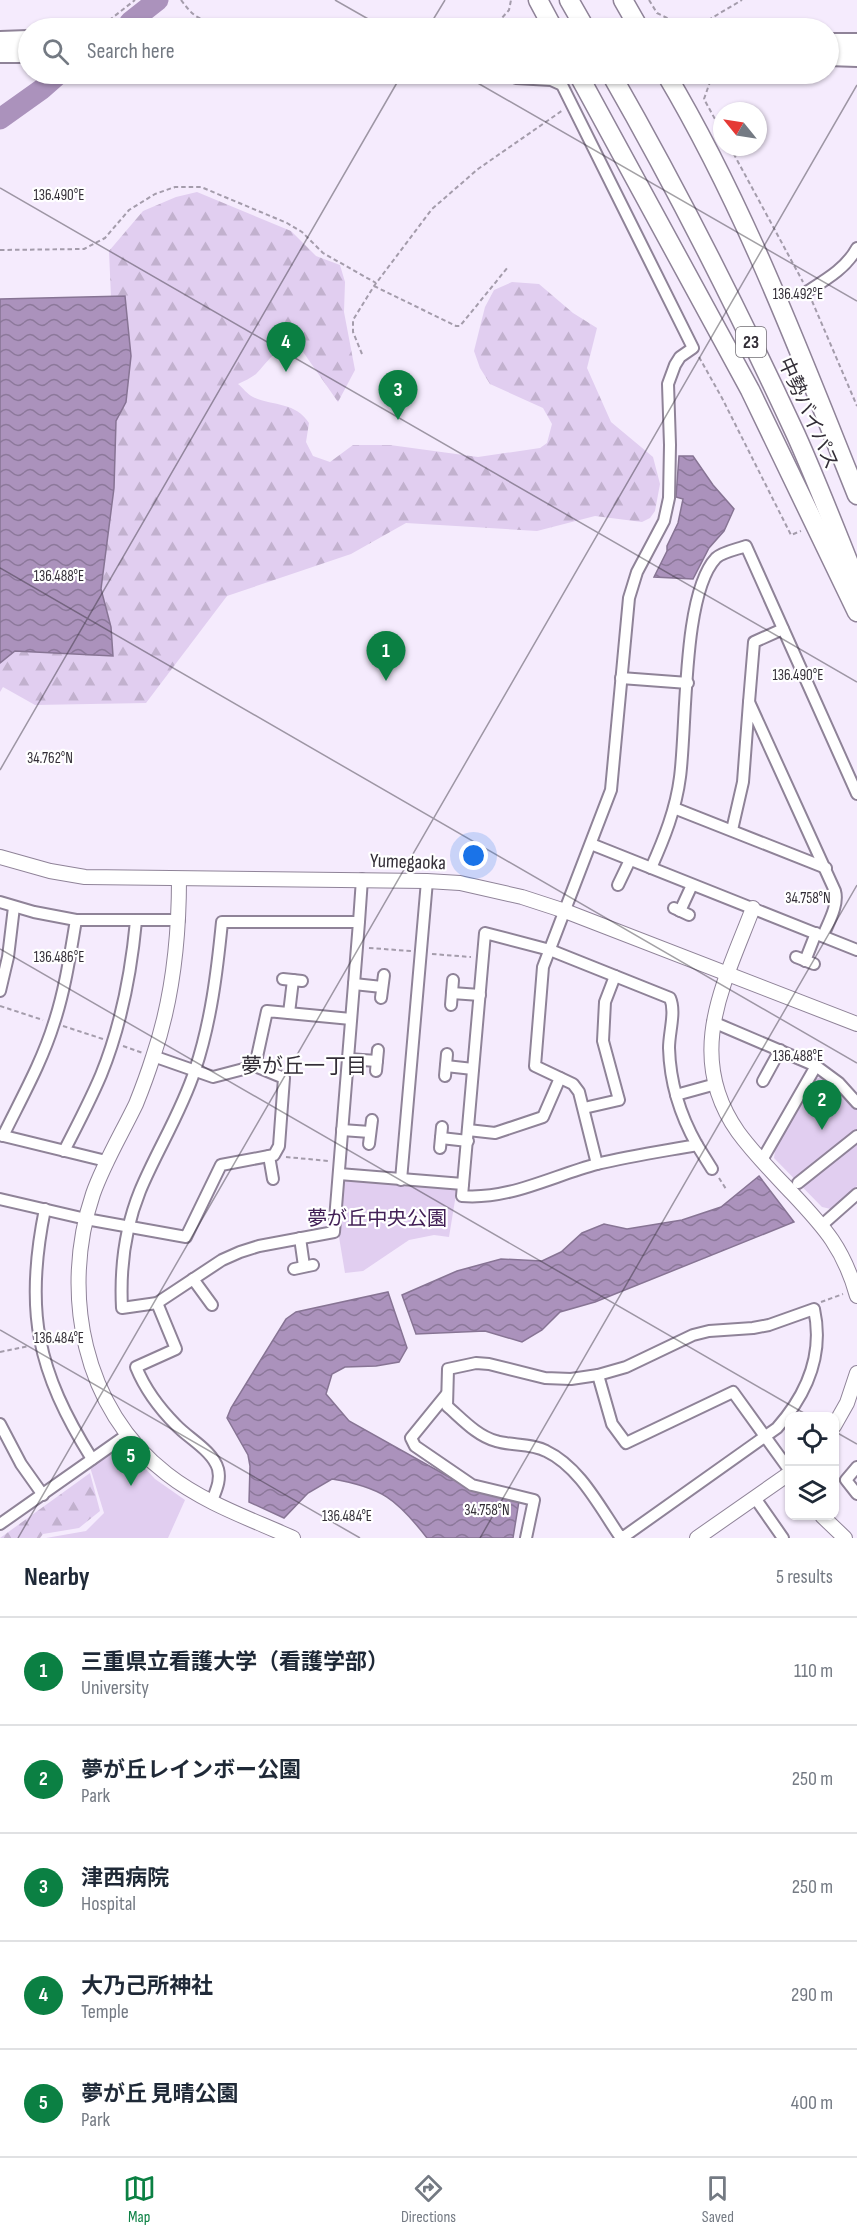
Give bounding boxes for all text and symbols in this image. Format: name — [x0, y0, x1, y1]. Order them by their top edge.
search box — [18, 18, 839, 84]
icon: search — [39, 35, 72, 68]
text: Search here — [87, 38, 174, 65]
north arrow — [713, 102, 767, 156]
text: 136.490°E — [34, 186, 84, 205]
text: 136.492°E — [773, 285, 823, 304]
pin: 4 — [266, 322, 306, 372]
road number: 23 — [736, 327, 766, 357]
street label: 中勢バイパス — [773, 354, 843, 473]
pin: 3 — [378, 370, 418, 420]
text: 136.488°E — [34, 567, 84, 586]
pin: 1 — [366, 632, 406, 681]
text: 136.490°E — [773, 666, 823, 685]
text: 34.762°N — [27, 749, 73, 768]
your location — [459, 841, 488, 870]
street label: Yumegaoka — [370, 849, 446, 875]
text: 34.758°N — [785, 889, 831, 908]
text: 136.486°E — [34, 948, 84, 967]
text: 136.488°E — [773, 1047, 823, 1066]
district label: 夢が丘一丁目 — [241, 1054, 367, 1079]
pin: 2 — [802, 1080, 842, 1130]
park label: 夢が丘中央公園 — [307, 1207, 447, 1231]
text: 136.484°E — [34, 1329, 84, 1348]
map controls — [785, 1412, 839, 1520]
button: locate — [785, 1412, 839, 1466]
pin: 5 — [112, 1436, 150, 1486]
button: layers — [785, 1466, 839, 1520]
text: 34.758°N — [464, 1501, 510, 1520]
text: 136.484°E — [322, 1507, 372, 1526]
text: Nearby — [24, 1562, 90, 1593]
text: 5 results — [776, 1565, 833, 1589]
text: 三重県立看護大学（看護学部） — [81, 1649, 389, 1676]
text: 1 — [40, 1659, 47, 1683]
text: 110 m — [794, 1659, 833, 1683]
text: University — [81, 1676, 149, 1700]
text: 夢が丘レインボー公園 — [81, 1757, 301, 1784]
text: 2 — [39, 1767, 48, 1791]
text: 250 m — [792, 1767, 833, 1791]
text: Park — [81, 1784, 110, 1808]
text: 津西病院 — [81, 1865, 169, 1892]
text: 3 — [39, 1875, 48, 1899]
text: 250 m — [792, 1875, 833, 1899]
text: Hospital — [81, 1892, 136, 1916]
text: 大乃己所神社 — [81, 1973, 213, 2000]
text: 4 — [39, 1983, 48, 2007]
text: 290 m — [791, 1983, 833, 2007]
text: Temple — [81, 2000, 129, 2024]
text: 夢が丘 見晴公園 — [81, 2081, 238, 2108]
text: 5 — [39, 2091, 48, 2115]
text: 400 m — [791, 2091, 833, 2115]
text: Park — [81, 2108, 110, 2132]
tab: Map — [123, 2172, 156, 2227]
tab: Directions — [401, 2172, 456, 2227]
tab: Saved — [701, 2172, 734, 2227]

